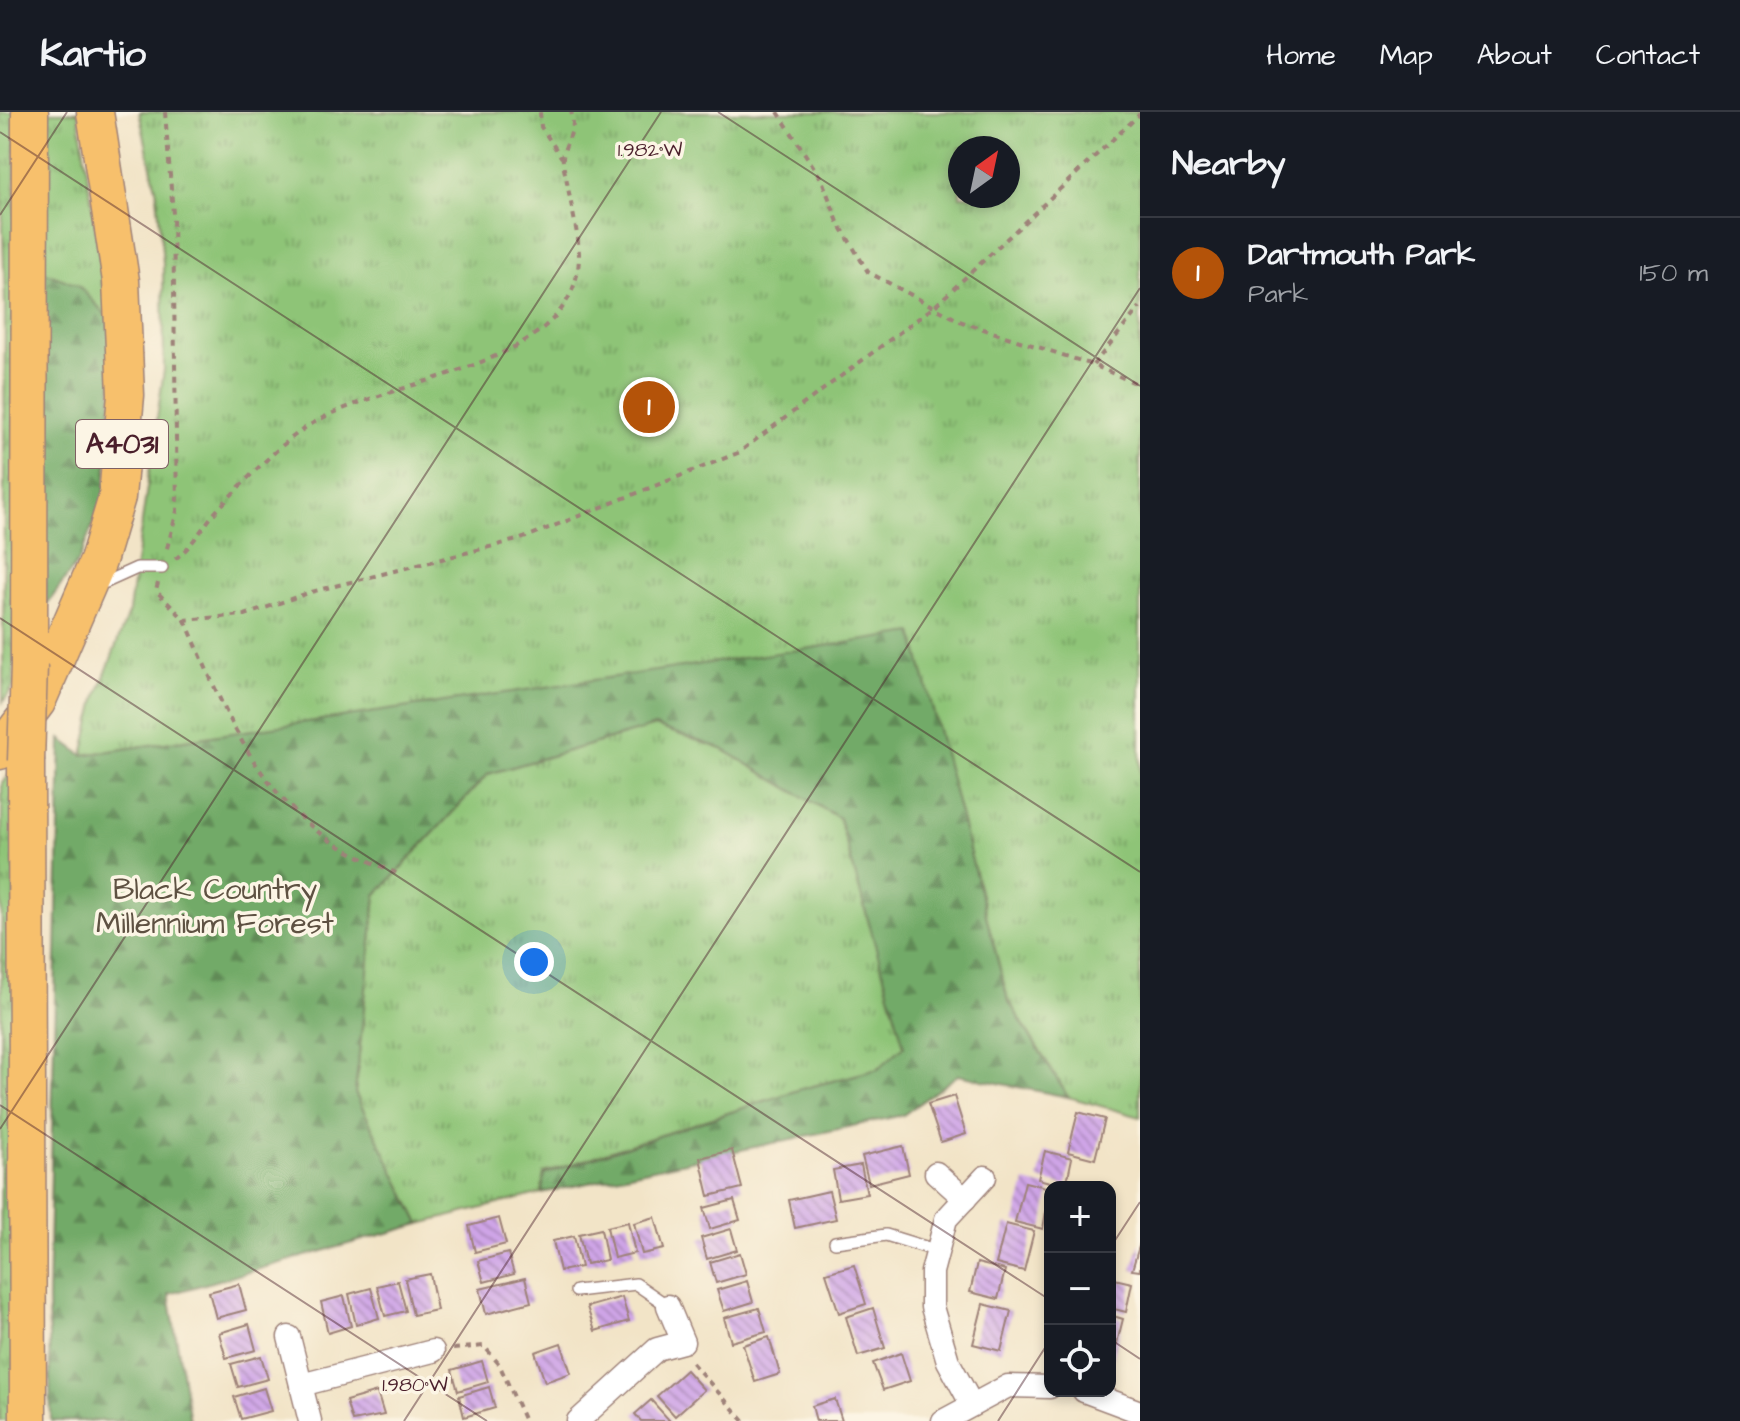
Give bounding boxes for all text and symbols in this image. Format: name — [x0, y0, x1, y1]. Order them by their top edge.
text: Kartio — [40, 29, 146, 81]
text: Home — [1266, 36, 1336, 75]
text: Map — [1380, 36, 1433, 75]
text: About — [1477, 36, 1552, 75]
text: Contact — [1596, 36, 1700, 75]
text: 1.982°W — [618, 136, 682, 164]
north arrow — [948, 136, 1020, 208]
text: Nearby — [1172, 140, 1286, 188]
text: Dartmouth Park — [1248, 234, 1475, 276]
text: 1 — [1196, 255, 1200, 291]
text: 150 m — [1639, 255, 1708, 291]
text: Park — [1248, 276, 1308, 312]
pin: 1 — [623, 377, 675, 437]
road number: A4031 — [76, 420, 168, 468]
park label: Black Country Millennium Forest — [96, 869, 334, 945]
your location — [514, 942, 554, 982]
map controls — [1044, 1181, 1116, 1397]
button: + — [1044, 1181, 1116, 1253]
button: − — [1044, 1253, 1116, 1325]
button: locate — [1044, 1325, 1116, 1397]
text: 1.980°W — [382, 1371, 448, 1399]

